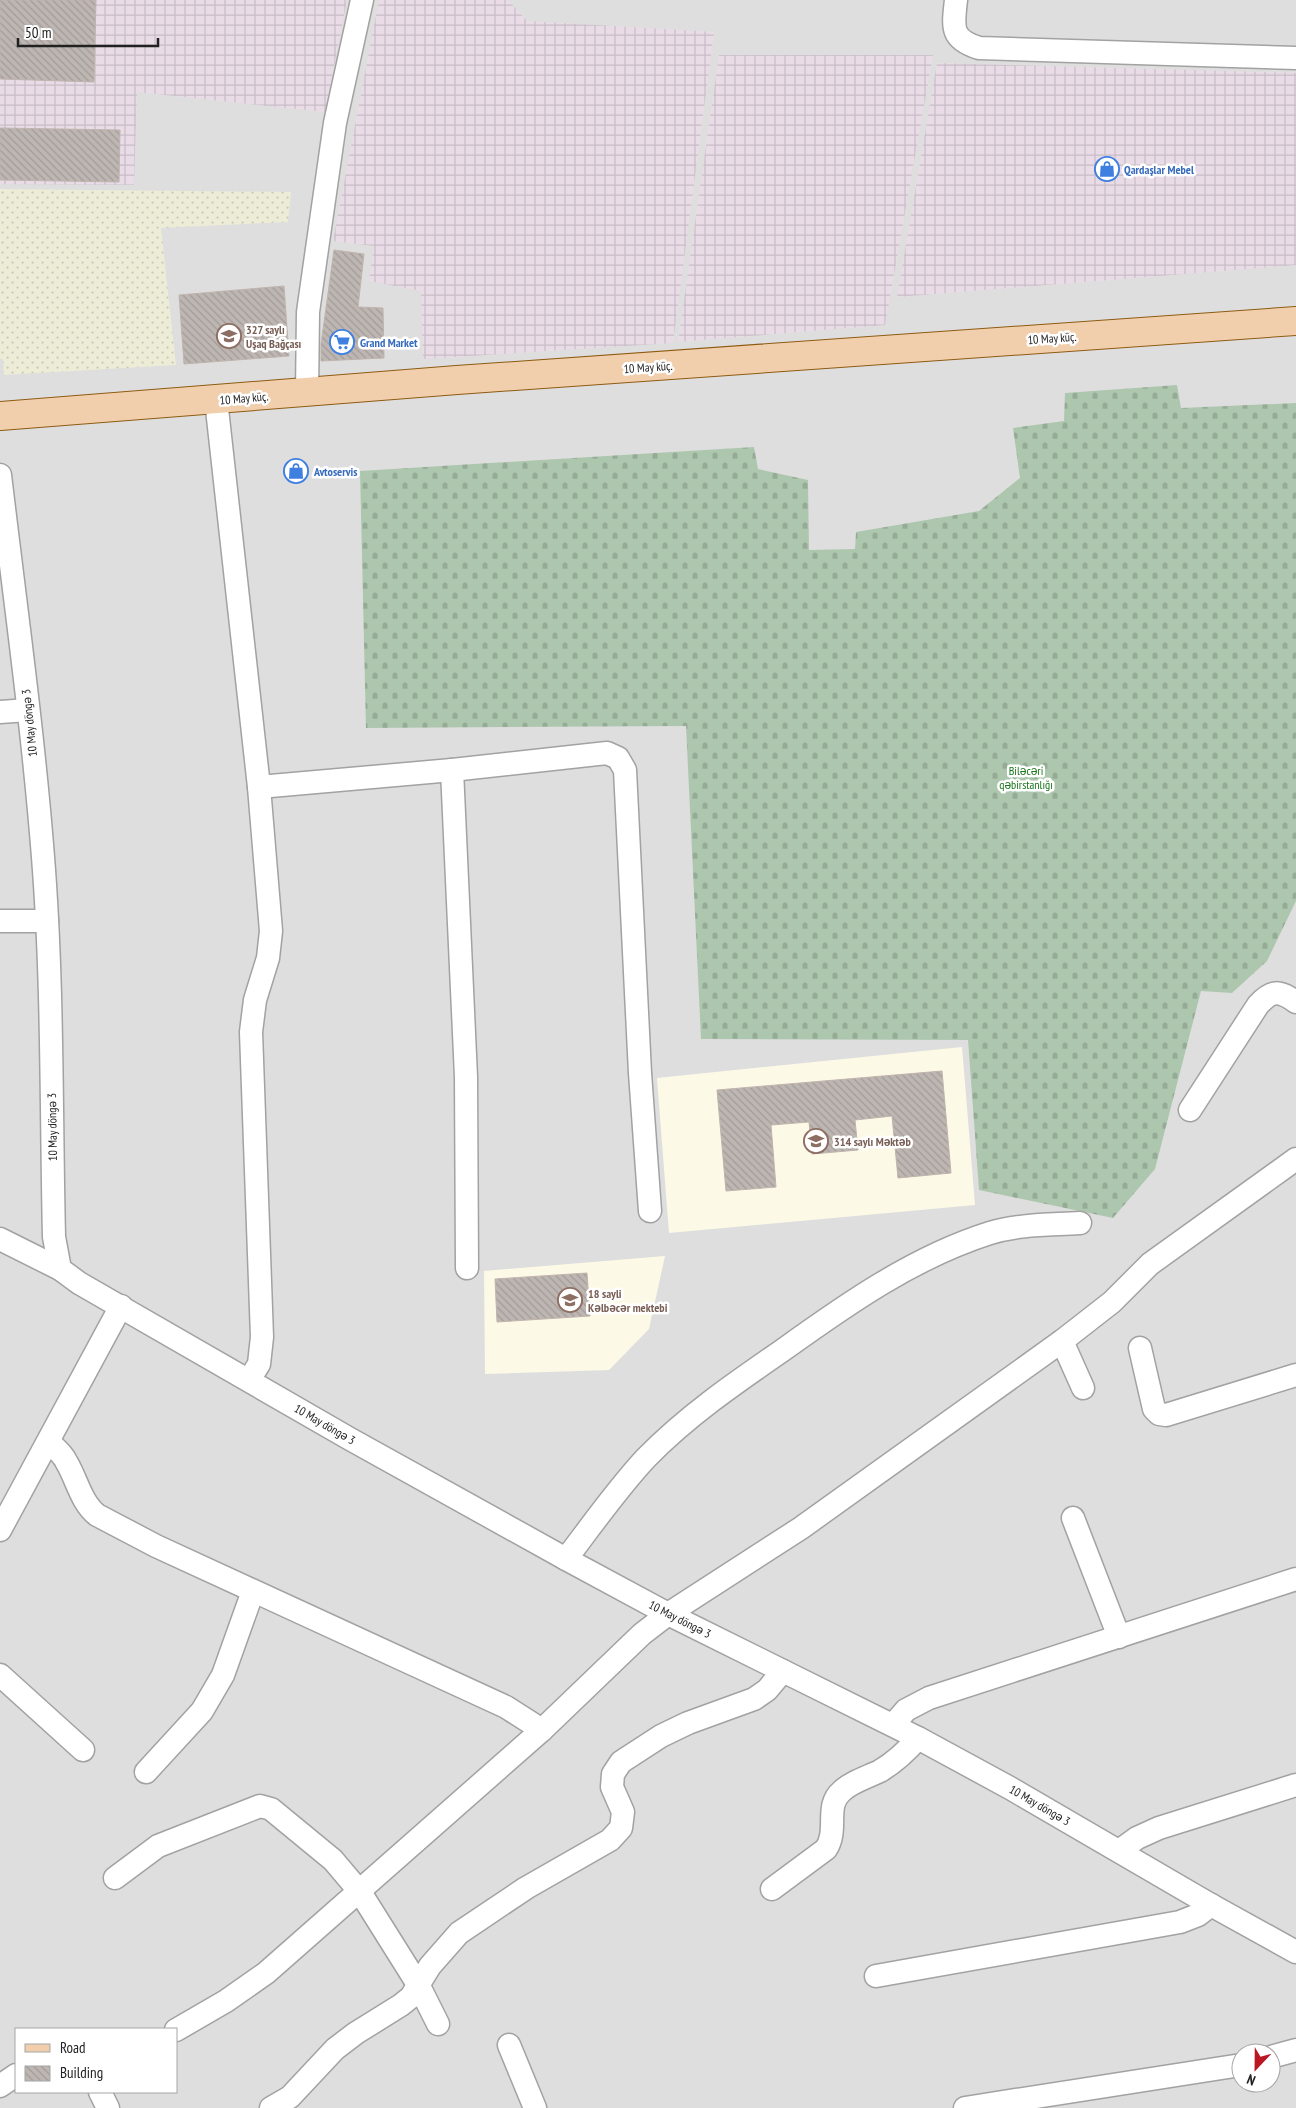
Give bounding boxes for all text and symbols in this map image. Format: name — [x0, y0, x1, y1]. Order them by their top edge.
scale bar — [18, 15, 158, 47]
text: 50 m — [25, 23, 51, 42]
shop icon: Qardaşlar Mebel — [1094, 156, 1120, 182]
place label: Qardaşlar Mebel — [1124, 162, 1194, 177]
place label: 327 saylı Uşaq Bağçası — [246, 322, 302, 351]
school or university icon: 327 saylı Uşaq Bağçası — [216, 323, 242, 349]
supermarket icon: Grand Market — [329, 329, 355, 355]
street label: 10 May küç. — [1027, 329, 1077, 347]
place label: Grand Market — [360, 335, 418, 350]
street label: 10 May küç. — [623, 358, 673, 376]
street label: 10 May küç. — [219, 388, 269, 408]
shop icon: Avtoservis — [283, 458, 309, 484]
place label: Avtoservis — [313, 464, 357, 479]
street label: 10 May döngə 3 — [18, 688, 40, 758]
park label: Biləcəri qəbirstanlığı — [999, 763, 1053, 792]
street label: 10 May döngə 3 — [44, 1093, 60, 1161]
school or university icon: 314 saylı Məktəb — [803, 1128, 829, 1154]
place label: 314 saylı Məktəb — [834, 1134, 911, 1149]
place label: 18 sayli Kəlbəcər mektebi — [588, 1286, 668, 1315]
school or university icon: 18 sayli Kəlbəcər mektebi — [557, 1287, 583, 1313]
street label: 10 May döngə 3 — [292, 1401, 358, 1447]
street label: 10 May döngə 3 — [646, 1597, 714, 1641]
street label: 10 May döngə 3 — [1007, 1782, 1073, 1828]
legend — [15, 2028, 178, 2093]
text: Road — [60, 2038, 86, 2057]
north arrow — [1231, 2043, 1281, 2093]
text: Building — [60, 2063, 103, 2082]
text: N — [1244, 2070, 1258, 2090]

